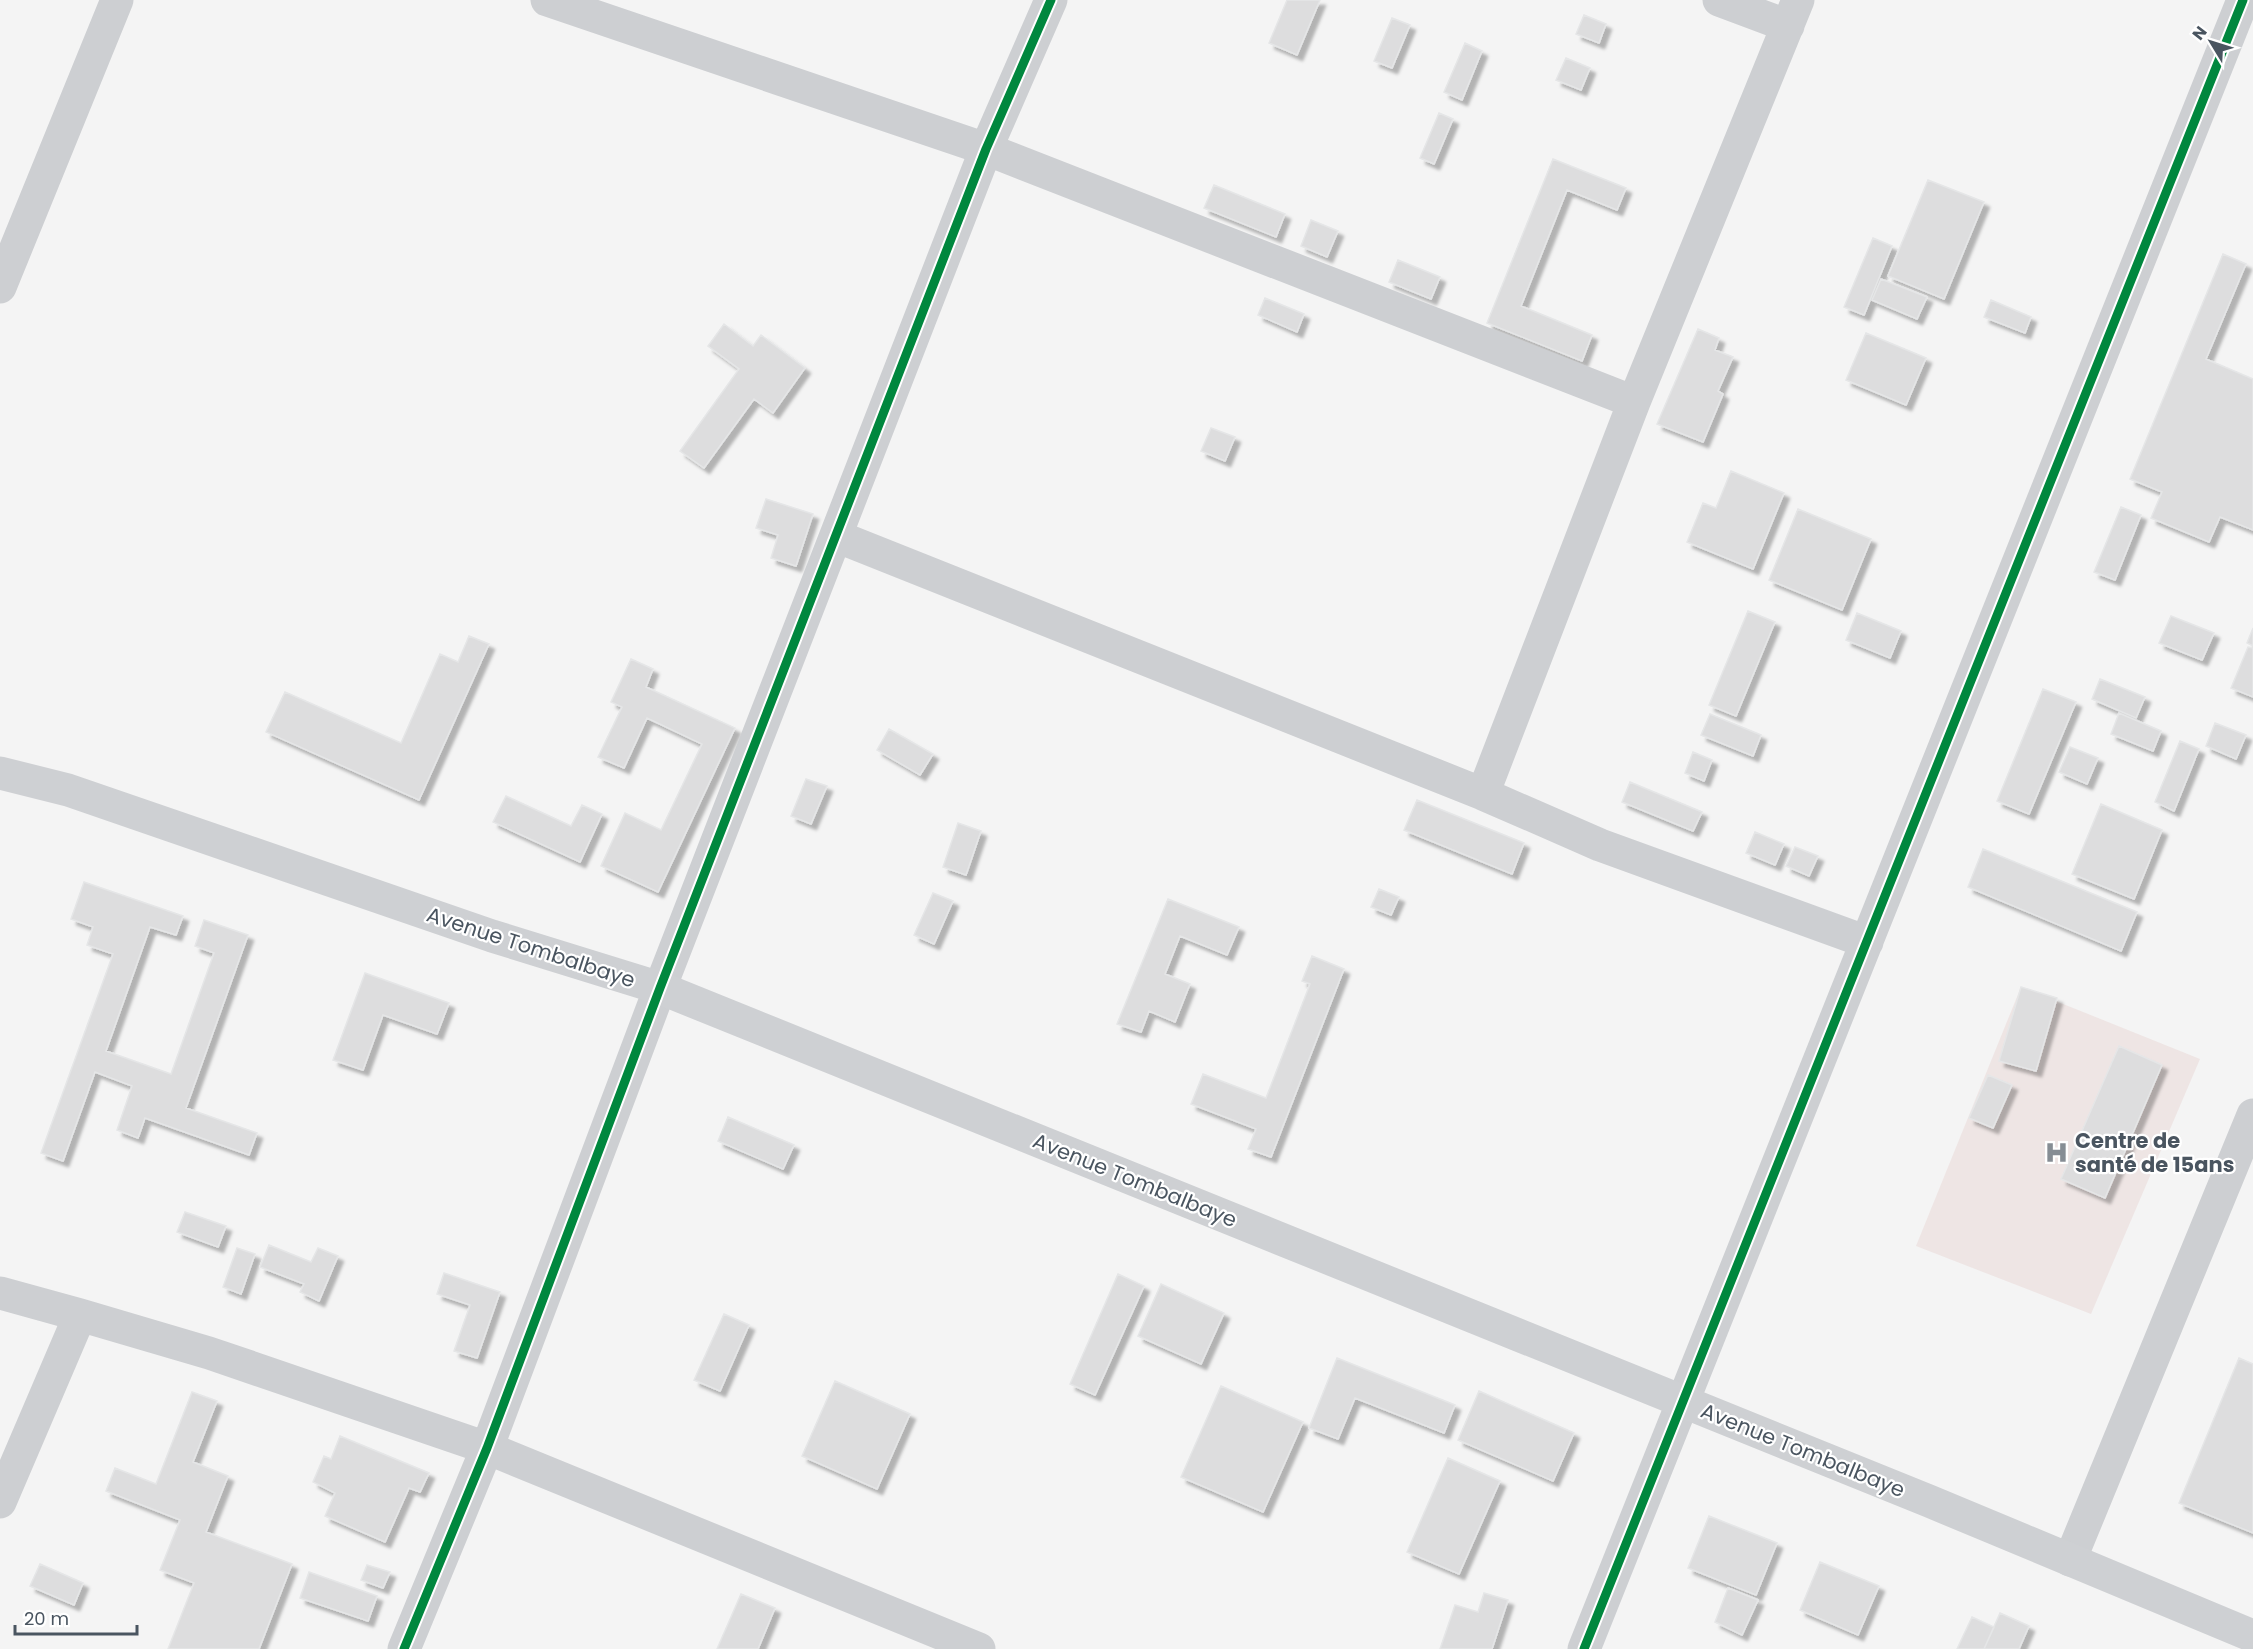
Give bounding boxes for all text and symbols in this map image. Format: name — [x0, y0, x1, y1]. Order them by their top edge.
north arrow — [2181, 12, 2241, 72]
text: N — [2187, 21, 2212, 45]
street label: Avenue Tombalbaye — [423, 900, 639, 994]
street label: Avenue Tombalbaye — [1029, 1126, 1241, 1234]
place label: Centre de santé de 15ans — [2075, 1126, 2234, 1179]
hospital icon: Centre de santé de 15ans — [2044, 1139, 2070, 1165]
street label: Avenue Tombalbaye — [1697, 1396, 1909, 1504]
scale bar — [15, 1598, 136, 1636]
text: 20 m — [24, 1606, 69, 1631]

